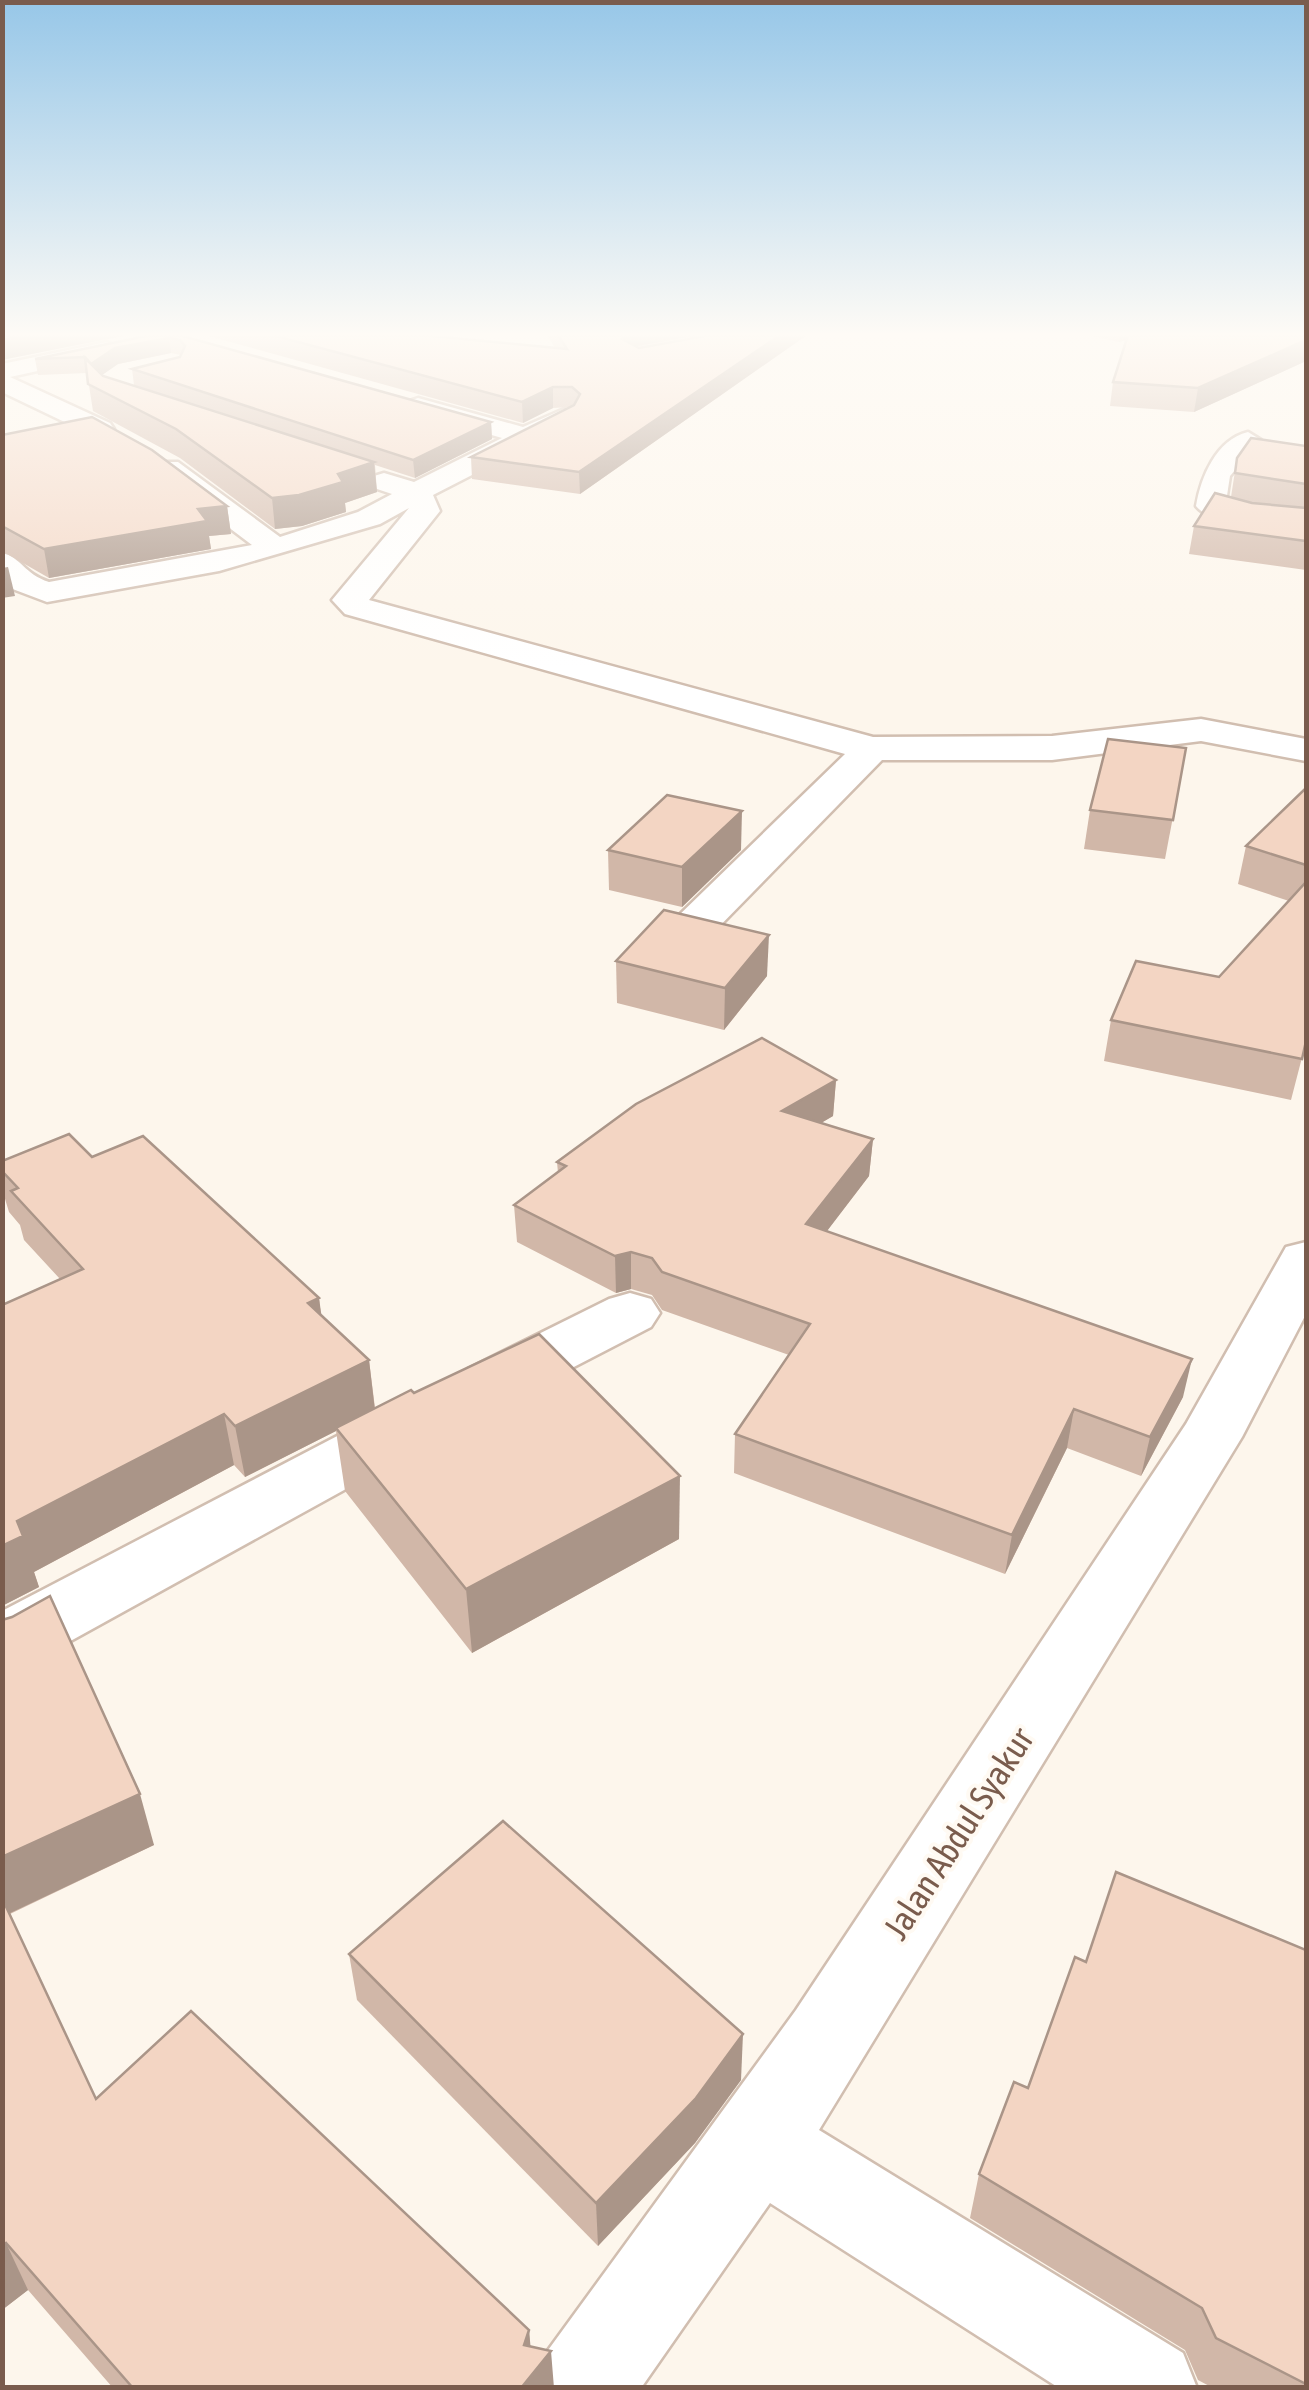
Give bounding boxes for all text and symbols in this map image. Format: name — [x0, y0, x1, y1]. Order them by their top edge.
street label: Jalan Abdul Syakur — [875, 1719, 1041, 1946]

